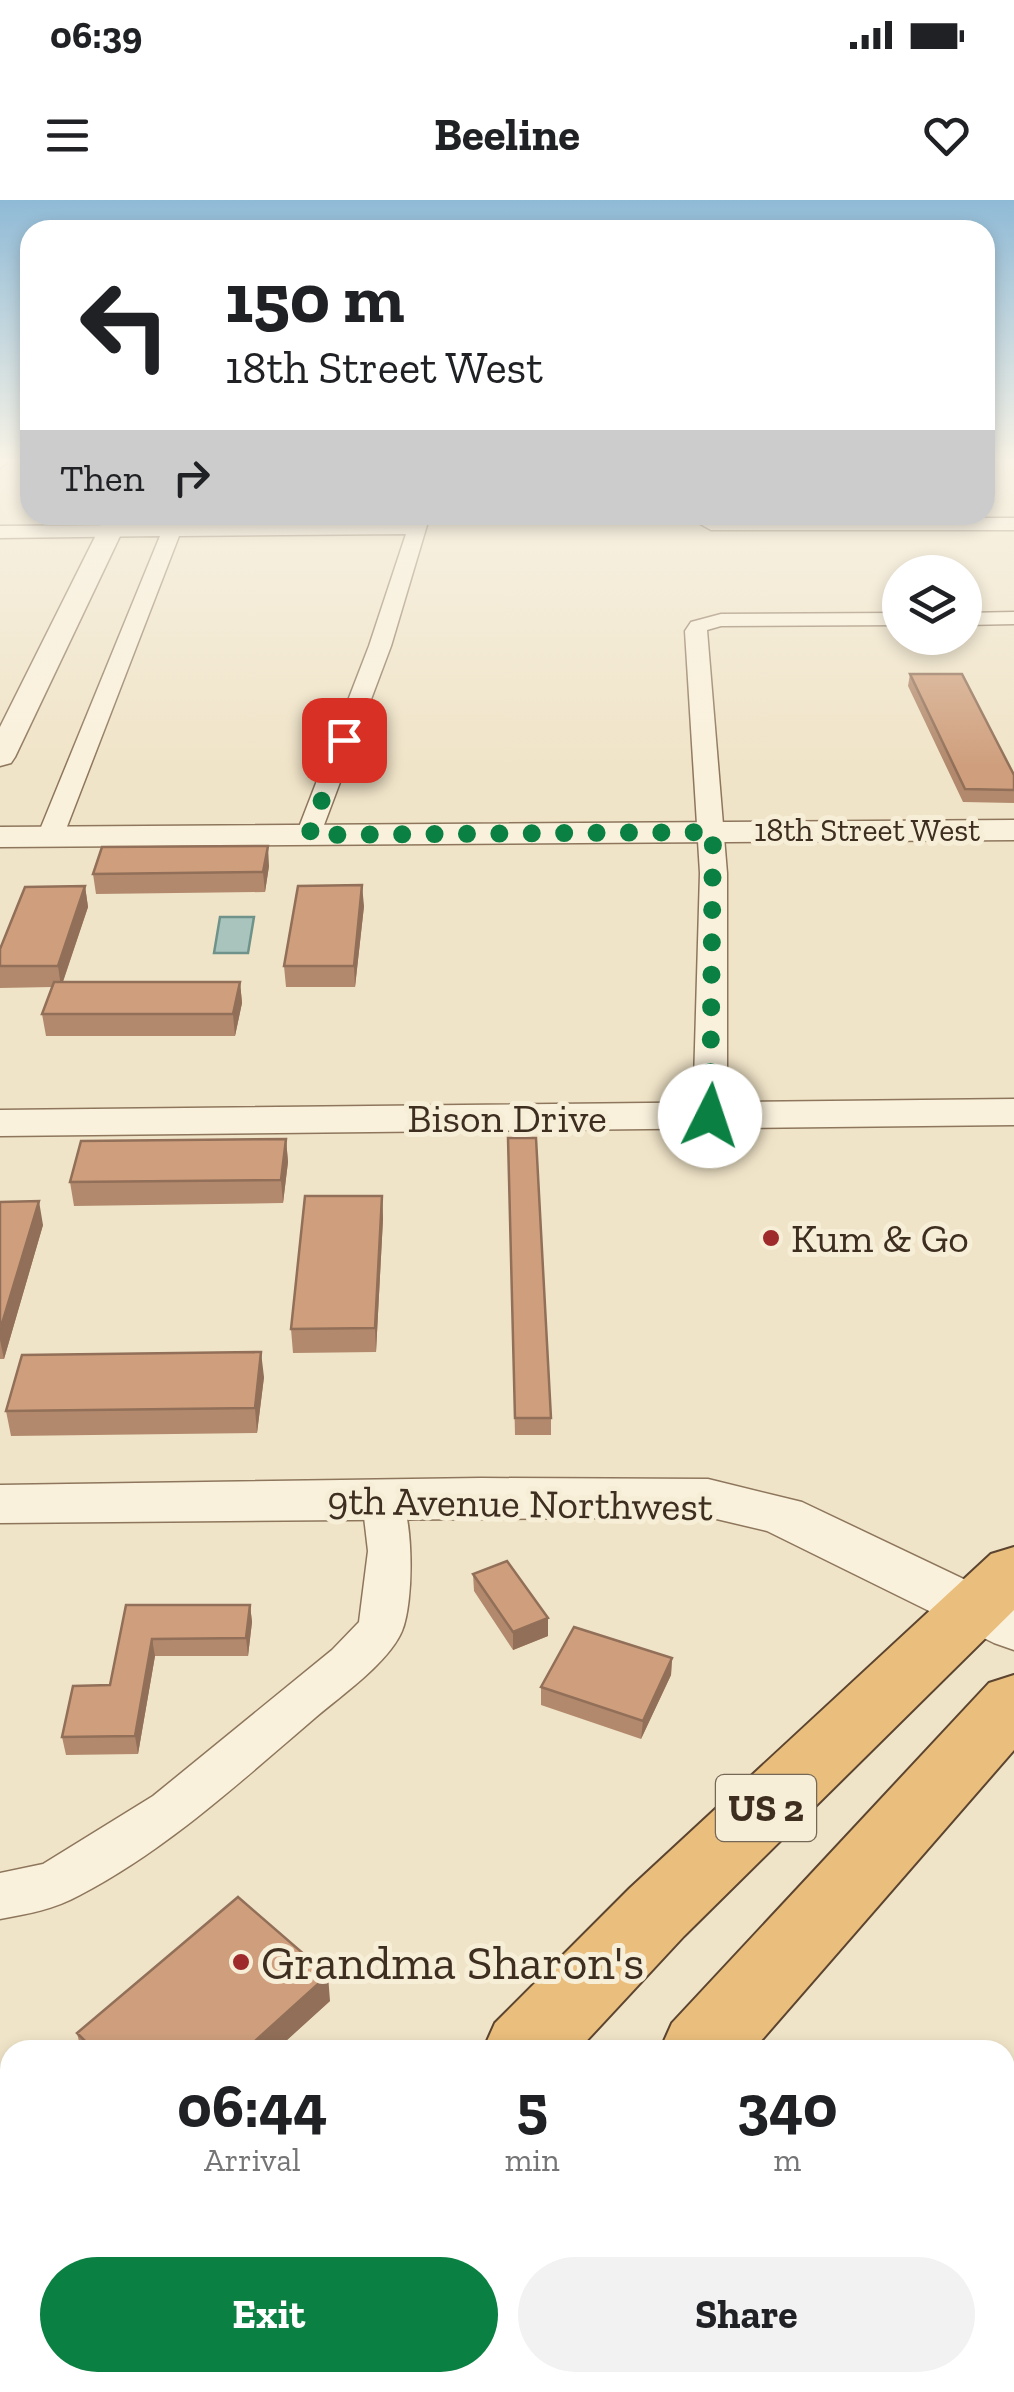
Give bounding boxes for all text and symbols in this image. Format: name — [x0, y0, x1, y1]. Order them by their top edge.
text: 06:39 — [50, 12, 142, 58]
icon: menu — [40, 108, 95, 163]
text: Beeline — [434, 108, 580, 162]
icon: heart — [919, 108, 974, 163]
text: 150 m — [225, 256, 405, 340]
icon: left — [60, 260, 190, 390]
text: 18th Street West — [225, 341, 543, 395]
icon: right — [164, 450, 219, 505]
text: Then — [60, 455, 144, 501]
map controls — [882, 555, 982, 655]
button: layers — [882, 555, 982, 655]
pin — [302, 698, 387, 783]
icon: arrive — [317, 713, 372, 768]
street label: 18th Street West — [754, 811, 980, 849]
position arrow — [658, 1064, 762, 1168]
street label: Bison Drive — [407, 1094, 607, 1142]
place label: Kum & Go — [791, 1214, 969, 1262]
marker: Kum & Go — [760, 1227, 782, 1249]
street label: 9th Avenue Northwest — [327, 1476, 713, 1530]
road number: US 2 — [716, 1775, 816, 1841]
place label: Grandma Sharon's — [261, 1934, 644, 1991]
marker: Grandma Sharon's — [230, 1951, 252, 1973]
text: 06:44 — [177, 2070, 327, 2142]
text: 5 — [516, 2070, 548, 2142]
text: 340 — [737, 2070, 838, 2142]
text: Arrival — [204, 2141, 301, 2179]
text: min — [505, 2141, 560, 2179]
text: m — [773, 2141, 801, 2179]
button: Exit — [40, 2257, 498, 2372]
button: Share — [518, 2257, 975, 2372]

